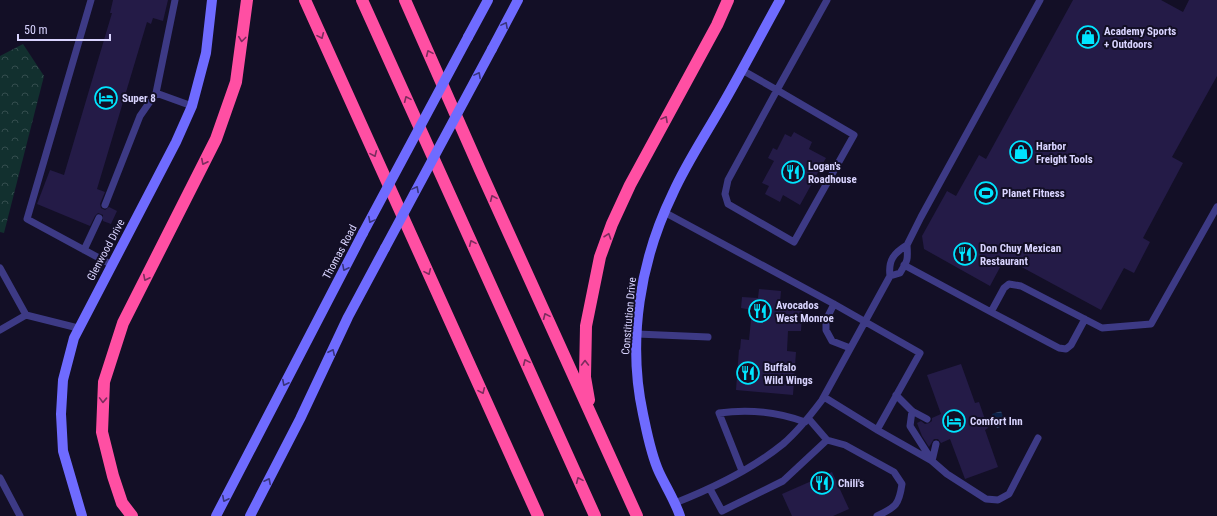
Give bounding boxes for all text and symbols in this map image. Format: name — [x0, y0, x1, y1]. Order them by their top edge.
scale bar — [18, 16, 110, 42]
one-way arrow — [500, 21, 508, 29]
text: 50 m — [24, 23, 48, 37]
shop icon: Academy Sports + Outdoors — [1075, 24, 1101, 50]
place label: Academy Sports + Outdoors — [1104, 25, 1176, 51]
one-way arrow — [316, 31, 324, 39]
one-way arrow — [238, 36, 247, 42]
one-way arrow — [426, 50, 434, 58]
one-way arrow — [474, 71, 481, 79]
hotel icon: Super 8 — [93, 85, 119, 111]
place label: Super 8 — [122, 92, 156, 105]
one-way arrow — [404, 96, 412, 103]
one-way arrow — [661, 116, 668, 123]
shop icon: Harbor Freight Tools — [1008, 139, 1034, 165]
place label: Harbor Freight Tools — [1036, 140, 1093, 166]
one-way arrow — [370, 150, 378, 157]
one-way arrow — [202, 158, 209, 165]
restaurant icon: Logan's Roadhouse — [780, 159, 806, 185]
place label: Logan's Roadhouse — [808, 160, 857, 186]
sports icon: Planet Fitness — [973, 180, 999, 206]
one-way arrow — [412, 186, 419, 193]
place label: Planet Fitness — [1002, 187, 1065, 200]
one-way arrow — [490, 195, 498, 202]
one-way arrow — [368, 215, 375, 223]
street label: Glenwood Drive — [84, 217, 128, 283]
street label: Thomas Road — [320, 223, 360, 281]
one-way arrow — [603, 232, 611, 239]
one-way arrow — [469, 240, 477, 247]
restaurant icon: Don Chuy Mexican Restaurant — [952, 241, 978, 267]
place label: Don Chuy Mexican Restaurant — [980, 242, 1061, 268]
one-way arrow — [342, 264, 350, 271]
one-way arrow — [423, 268, 431, 276]
one-way arrow — [143, 274, 150, 281]
street label: Constitution Drive — [619, 277, 639, 355]
restaurant icon: Avocados West Monroe — [747, 298, 773, 324]
place label: Avocados West Monroe — [776, 299, 834, 325]
one-way arrow — [543, 313, 551, 320]
one-way arrow — [327, 349, 335, 356]
one-way arrow — [523, 359, 531, 366]
one-way arrow — [581, 360, 589, 366]
restaurant icon: Buffalo Wild Wings — [735, 360, 761, 386]
place label: Buffalo Wild Wings — [764, 361, 813, 387]
one-way arrow — [282, 379, 290, 386]
one-way arrow — [477, 386, 485, 394]
one-way arrow — [99, 397, 107, 403]
hotel icon: Comfort Inn — [941, 408, 967, 434]
place label: Comfort Inn — [970, 415, 1023, 428]
restaurant icon: Chili's — [809, 470, 835, 496]
one-way arrow — [576, 477, 584, 484]
place label: Chili's — [838, 477, 864, 490]
one-way arrow — [263, 478, 271, 486]
one-way arrow — [222, 494, 230, 502]

